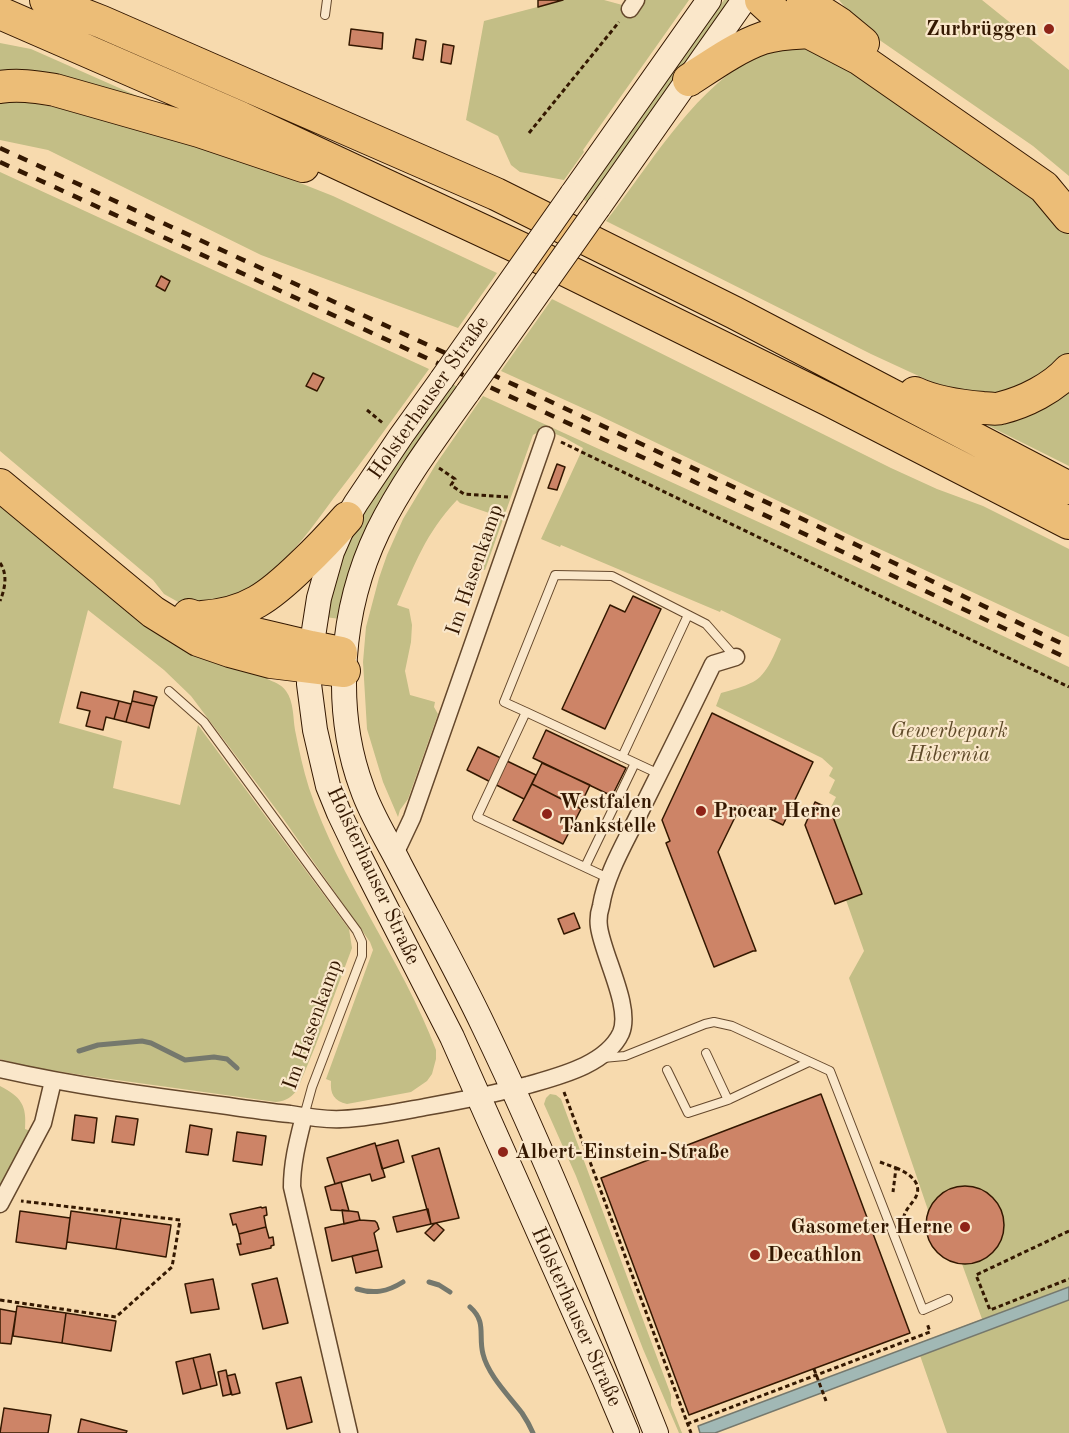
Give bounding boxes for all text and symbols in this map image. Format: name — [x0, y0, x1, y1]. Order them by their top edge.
place label: Zurbrüggen — [926, 16, 1037, 42]
marker: Zurbrüggen — [1042, 22, 1056, 36]
street label: Holsterhauser Straße — [363, 311, 495, 485]
street label: Im Hasenkamp — [441, 501, 509, 639]
park label: Gewerbepark Hibernia — [890, 718, 1008, 768]
street label: Holsterhauser Straße — [321, 783, 425, 969]
place label: Westfalen Tankstelle — [559, 789, 656, 839]
place label: Procar Herne — [713, 798, 841, 824]
marker: Procar Herne — [694, 804, 708, 818]
marker: Westfalen Tankstelle — [540, 807, 554, 821]
street label: Im Hasenkamp — [278, 956, 348, 1094]
place label: Albert-Einstein-Straße — [515, 1139, 729, 1165]
marker: Albert-Einstein-Straße — [496, 1145, 510, 1159]
place label: Gasometer Herne — [790, 1214, 953, 1240]
marker: Gasometer Herne — [958, 1220, 972, 1234]
street label: Holsterhauser Straße — [525, 1223, 627, 1411]
place label: Decathlon — [767, 1242, 862, 1268]
marker: Decathlon — [748, 1248, 762, 1262]

